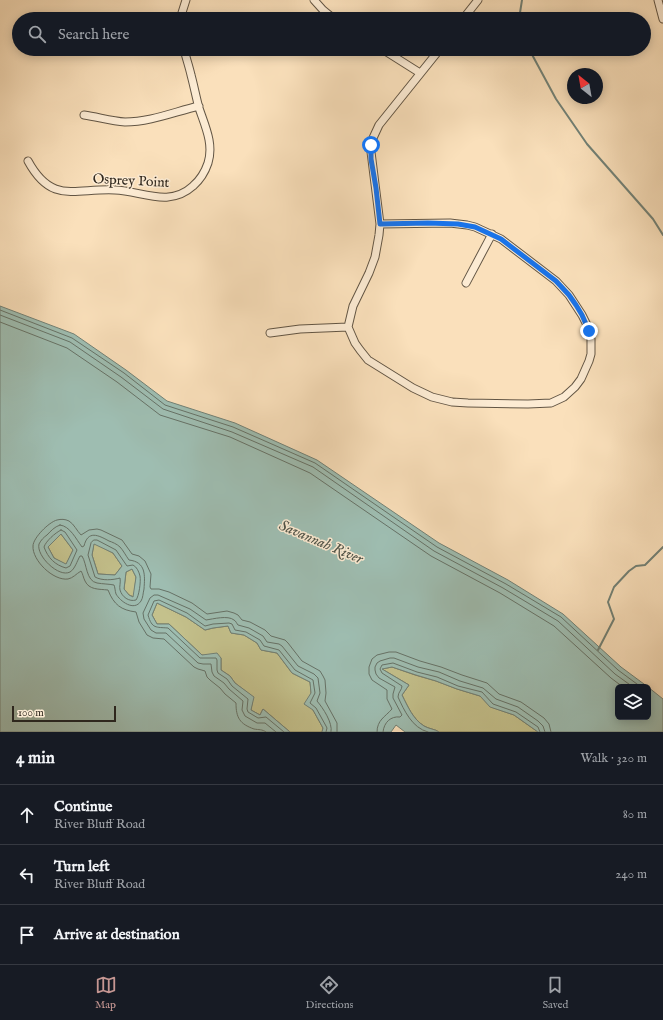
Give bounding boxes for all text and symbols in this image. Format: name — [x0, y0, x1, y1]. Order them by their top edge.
search box — [12, 12, 651, 56]
icon: search — [26, 23, 48, 45]
text: Search here — [58, 25, 129, 44]
north arrow — [567, 68, 603, 104]
route start — [362, 136, 380, 154]
street label: Osprey Point — [92, 170, 170, 192]
route end — [580, 322, 598, 340]
water label: Savannah River — [276, 516, 367, 569]
map controls — [615, 684, 651, 720]
button: layers — [615, 684, 651, 720]
scale bar — [12, 704, 116, 723]
text: 100 m — [18, 706, 44, 720]
text: 4 min — [16, 748, 55, 769]
text: Walk · 320 m — [581, 750, 647, 767]
text: Continue — [54, 797, 112, 816]
icon: ahead — [16, 804, 38, 826]
text: 80 m — [623, 806, 647, 823]
text: River Bluff Road — [54, 816, 145, 833]
text: Turn left — [54, 857, 110, 876]
icon: left — [16, 864, 38, 886]
text: 240 m — [615, 866, 647, 883]
text: River Bluff Road — [54, 876, 145, 893]
icon: arrive — [16, 924, 38, 946]
text: Arrive at destination — [54, 925, 180, 944]
tab: Map — [95, 974, 117, 1012]
tab: Directions — [306, 974, 353, 1012]
tab: Saved — [542, 974, 568, 1012]

